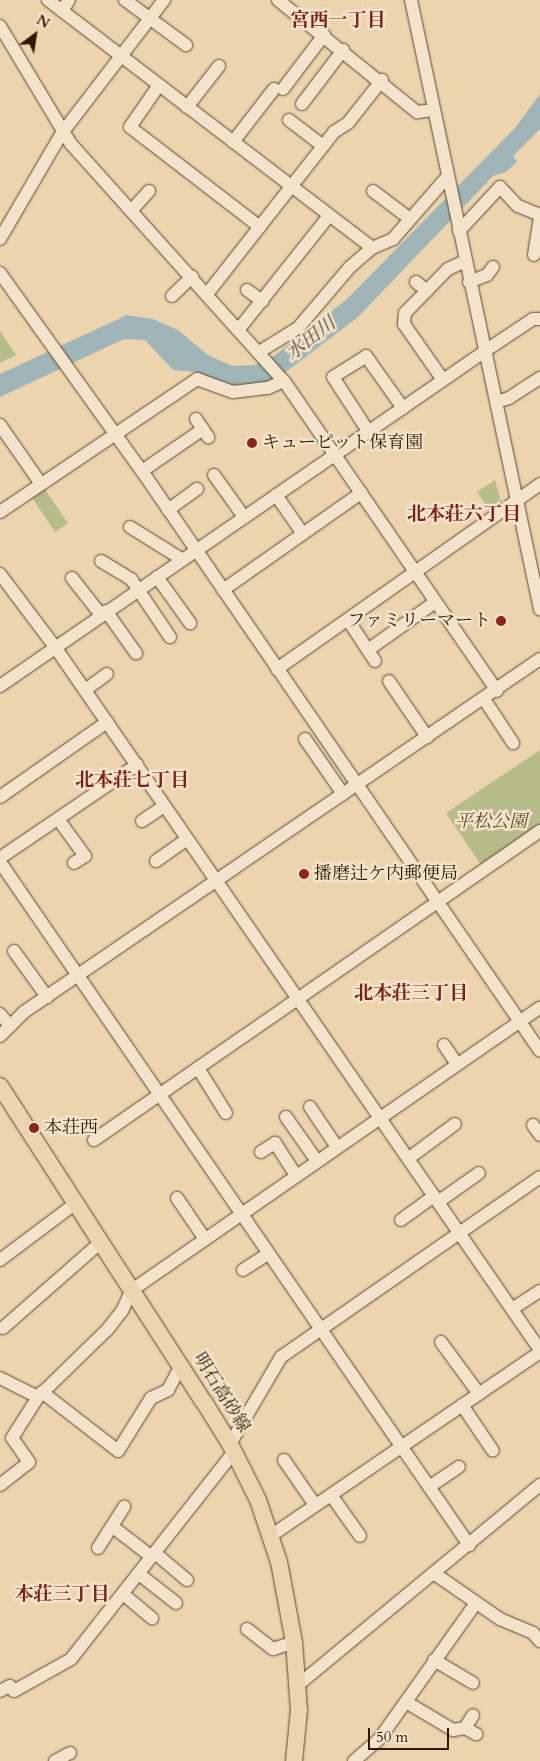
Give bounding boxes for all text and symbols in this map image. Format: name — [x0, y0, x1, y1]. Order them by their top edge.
north arrow — [10, 10, 60, 60]
text: N — [33, 10, 53, 33]
district label: 宮西一丁目 — [291, 10, 385, 32]
water label: 水田川 — [282, 312, 340, 366]
place label: キューピット保育園 — [262, 432, 424, 454]
marker: キューピット保育園 — [246, 437, 258, 449]
district label: 北本荘六丁目 — [407, 504, 521, 526]
place label: ファミリーマート — [347, 610, 491, 632]
marker: ファミリーマート — [495, 615, 507, 627]
district label: 北本荘七丁目 — [75, 770, 189, 792]
park label: 平松公園 — [455, 811, 527, 833]
place label: 播磨辻ケ内郵便局 — [314, 863, 458, 885]
marker: 播磨辻ケ内郵便局 — [298, 868, 310, 880]
district label: 北本荘三丁目 — [354, 983, 468, 1005]
place label: 本荘西 — [44, 1117, 98, 1139]
marker: 本荘西 — [28, 1122, 40, 1134]
street label: 明石高砂線 — [188, 1349, 254, 1437]
district label: 本荘三丁目 — [15, 1584, 109, 1606]
scale bar — [370, 1718, 451, 1750]
text: 50 m — [376, 1727, 408, 1747]

